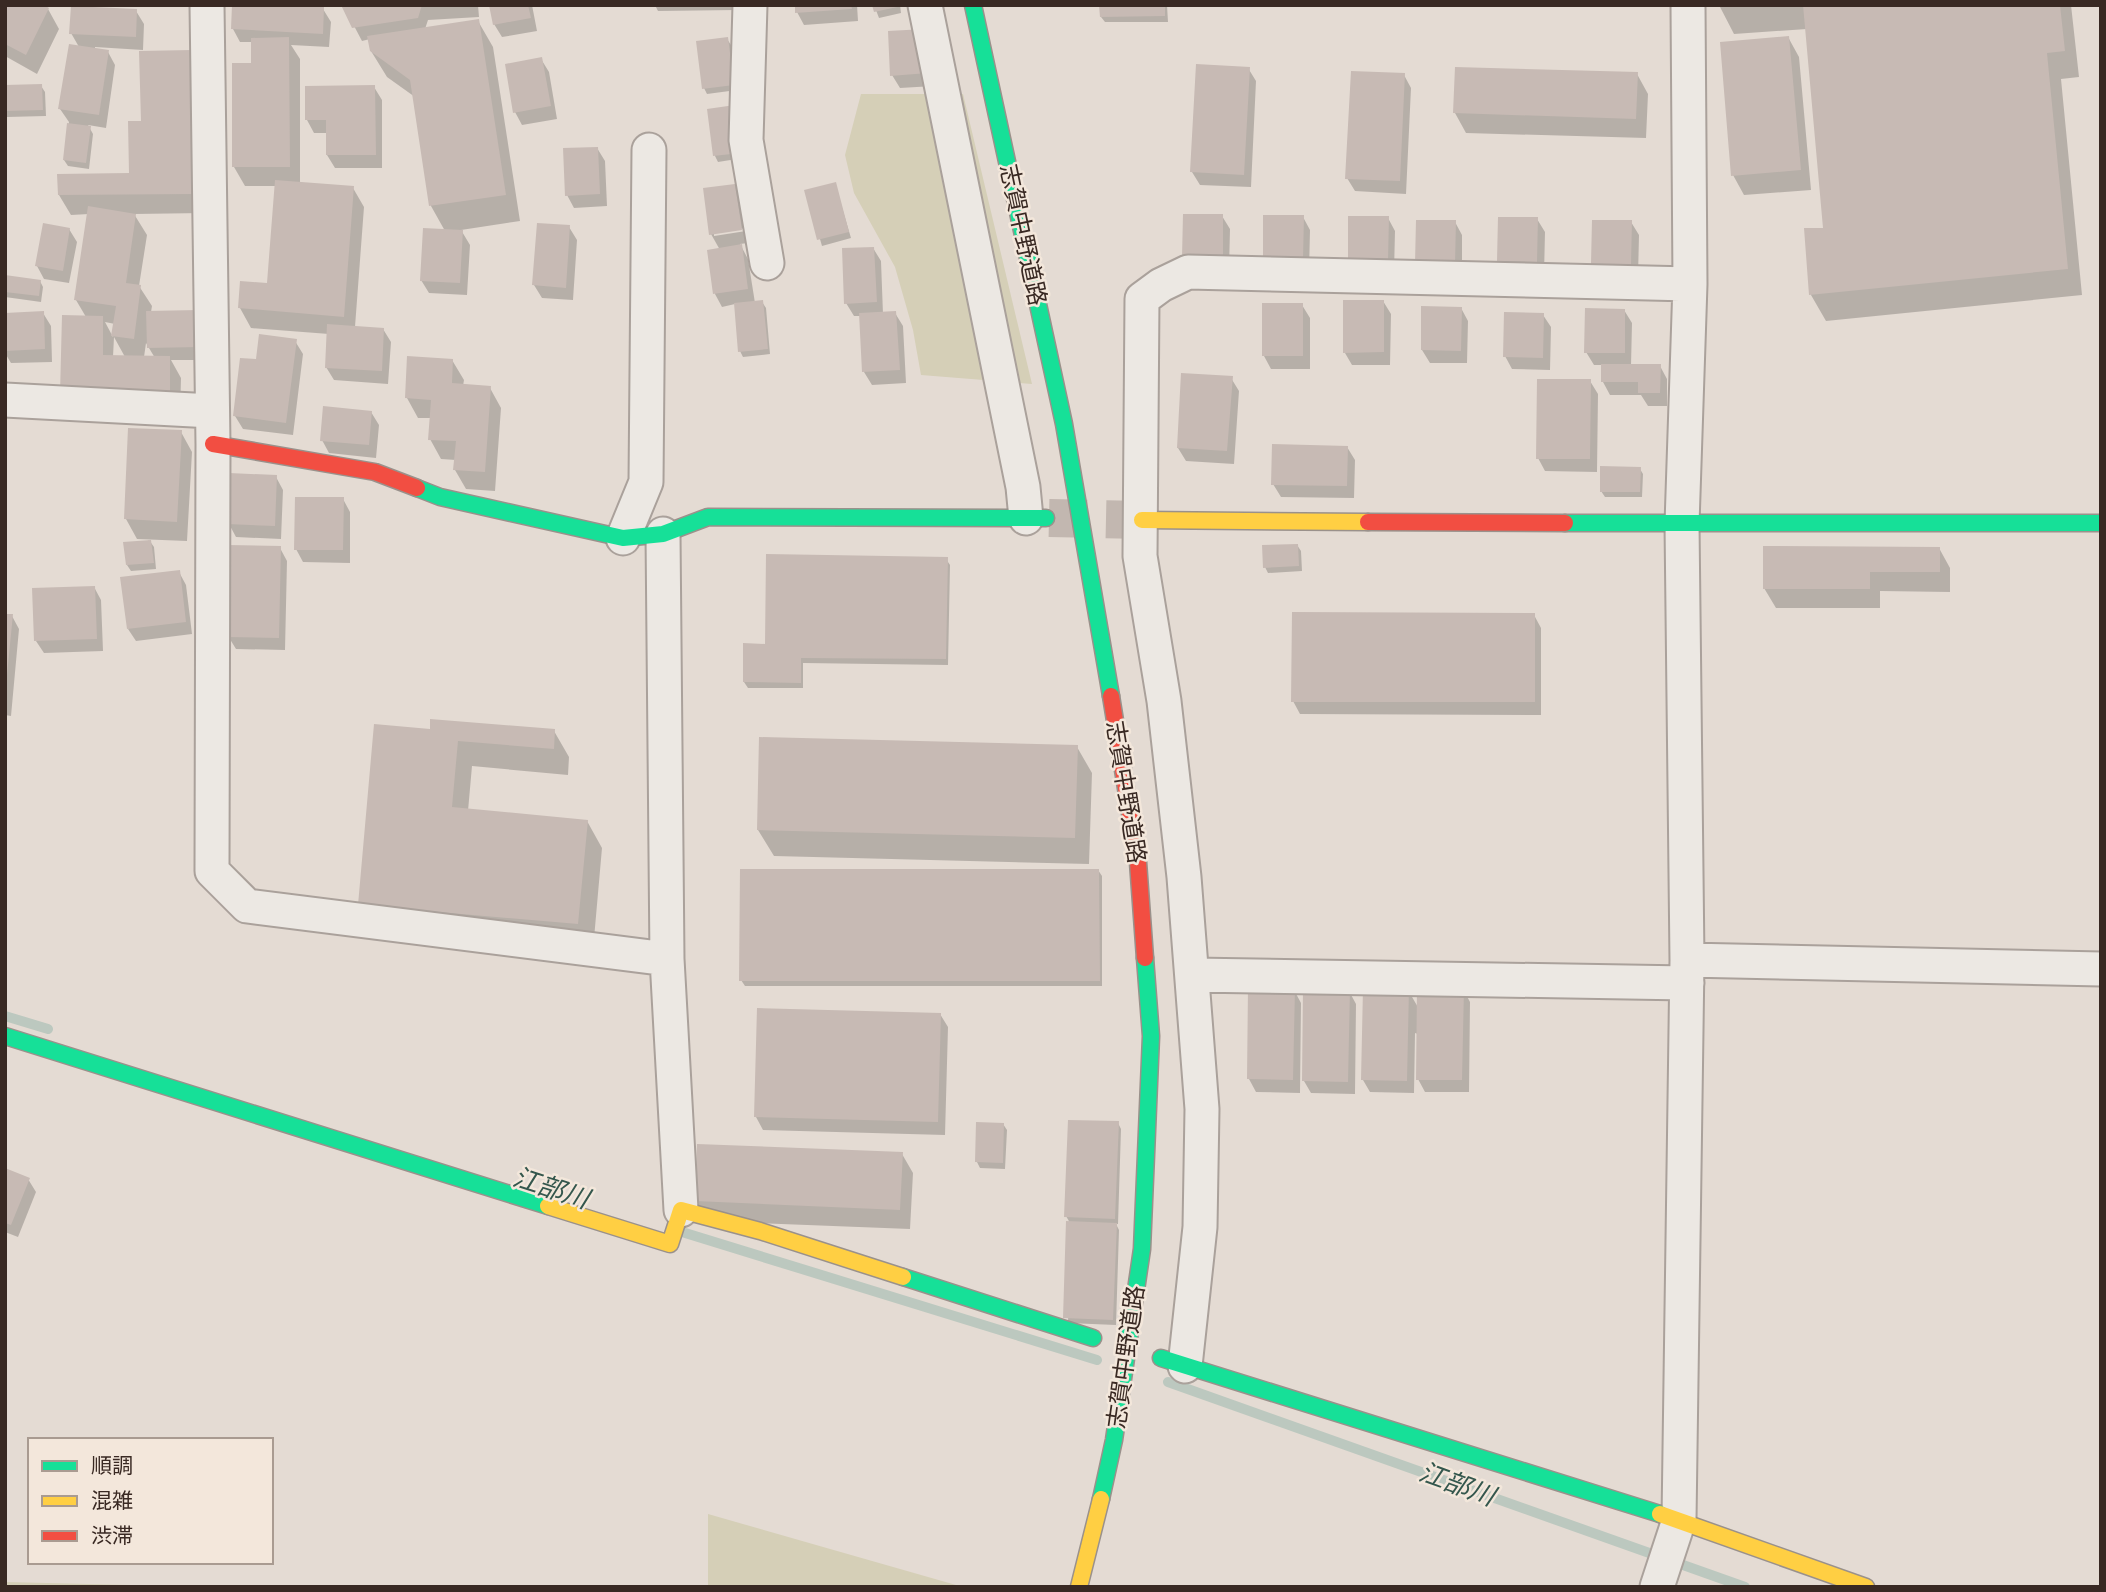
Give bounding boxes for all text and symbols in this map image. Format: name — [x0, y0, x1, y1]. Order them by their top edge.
street label: 志賀中野道路 — [994, 161, 1053, 308]
street label: 志賀中野道路 — [1101, 719, 1152, 865]
water label: 江部川 — [509, 1161, 596, 1216]
street label: 志賀中野道路 — [1101, 1284, 1150, 1430]
legend — [28, 1438, 273, 1564]
text: 順調 — [91, 1453, 133, 1479]
water label: 江部川 — [1415, 1456, 1502, 1513]
text: 混雑 — [91, 1488, 133, 1514]
text: 渋滞 — [91, 1523, 133, 1549]

